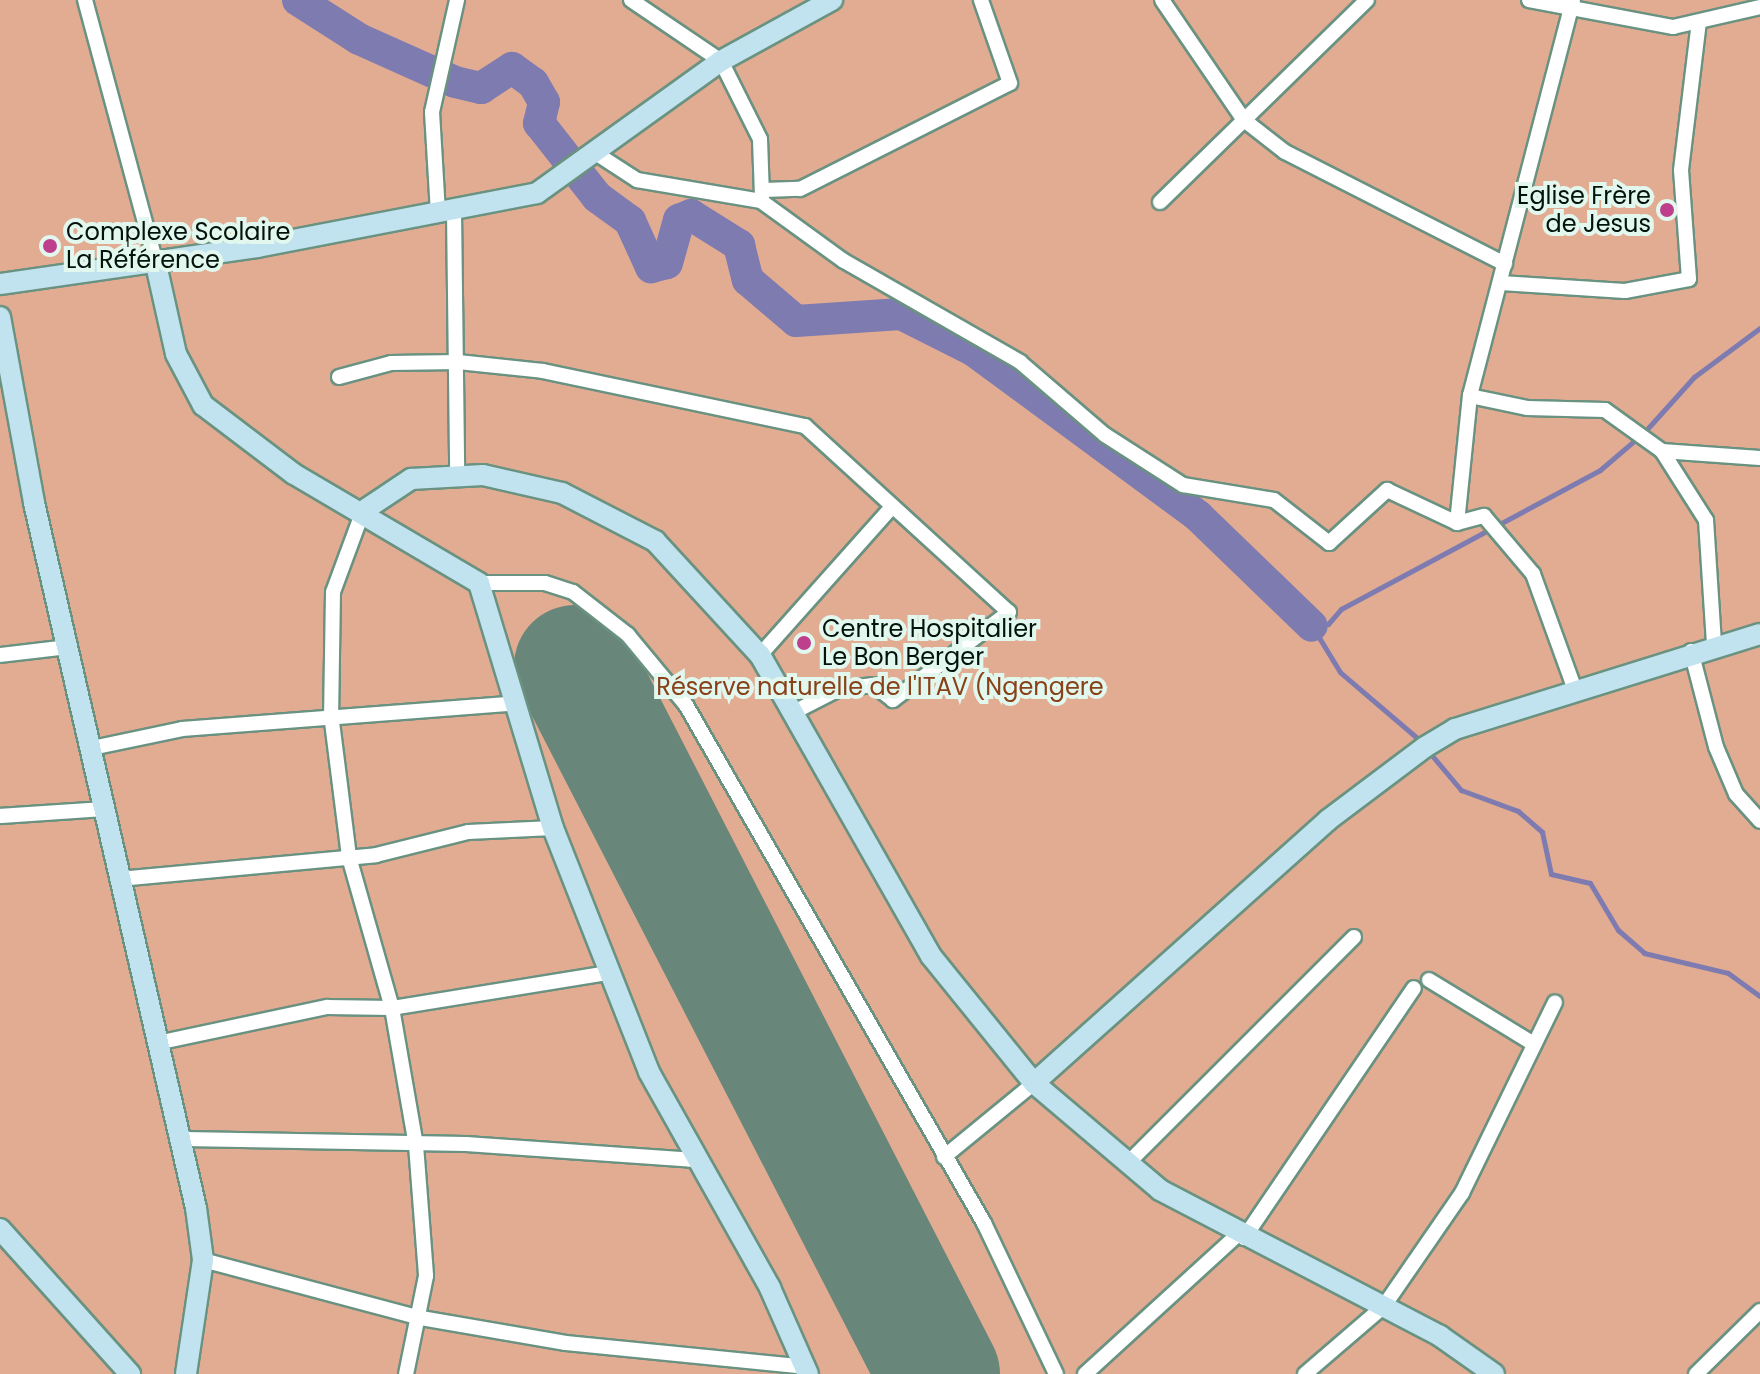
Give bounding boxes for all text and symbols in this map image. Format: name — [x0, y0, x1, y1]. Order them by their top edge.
place label: Eglise Frère de Jesus — [1517, 182, 1651, 238]
marker: Eglise Frère de Jesus — [1658, 201, 1676, 219]
place label: Complexe Scolaire La Référence — [66, 218, 290, 274]
marker: Complexe Scolaire La Référence — [41, 237, 59, 255]
place label: Centre Hospitalier Le Bon Berger — [822, 615, 1037, 671]
marker: Centre Hospitalier Le Bon Berger — [793, 632, 815, 654]
park label: Réserve naturelle de l'ITAV (Ngengere — [656, 673, 1104, 701]

